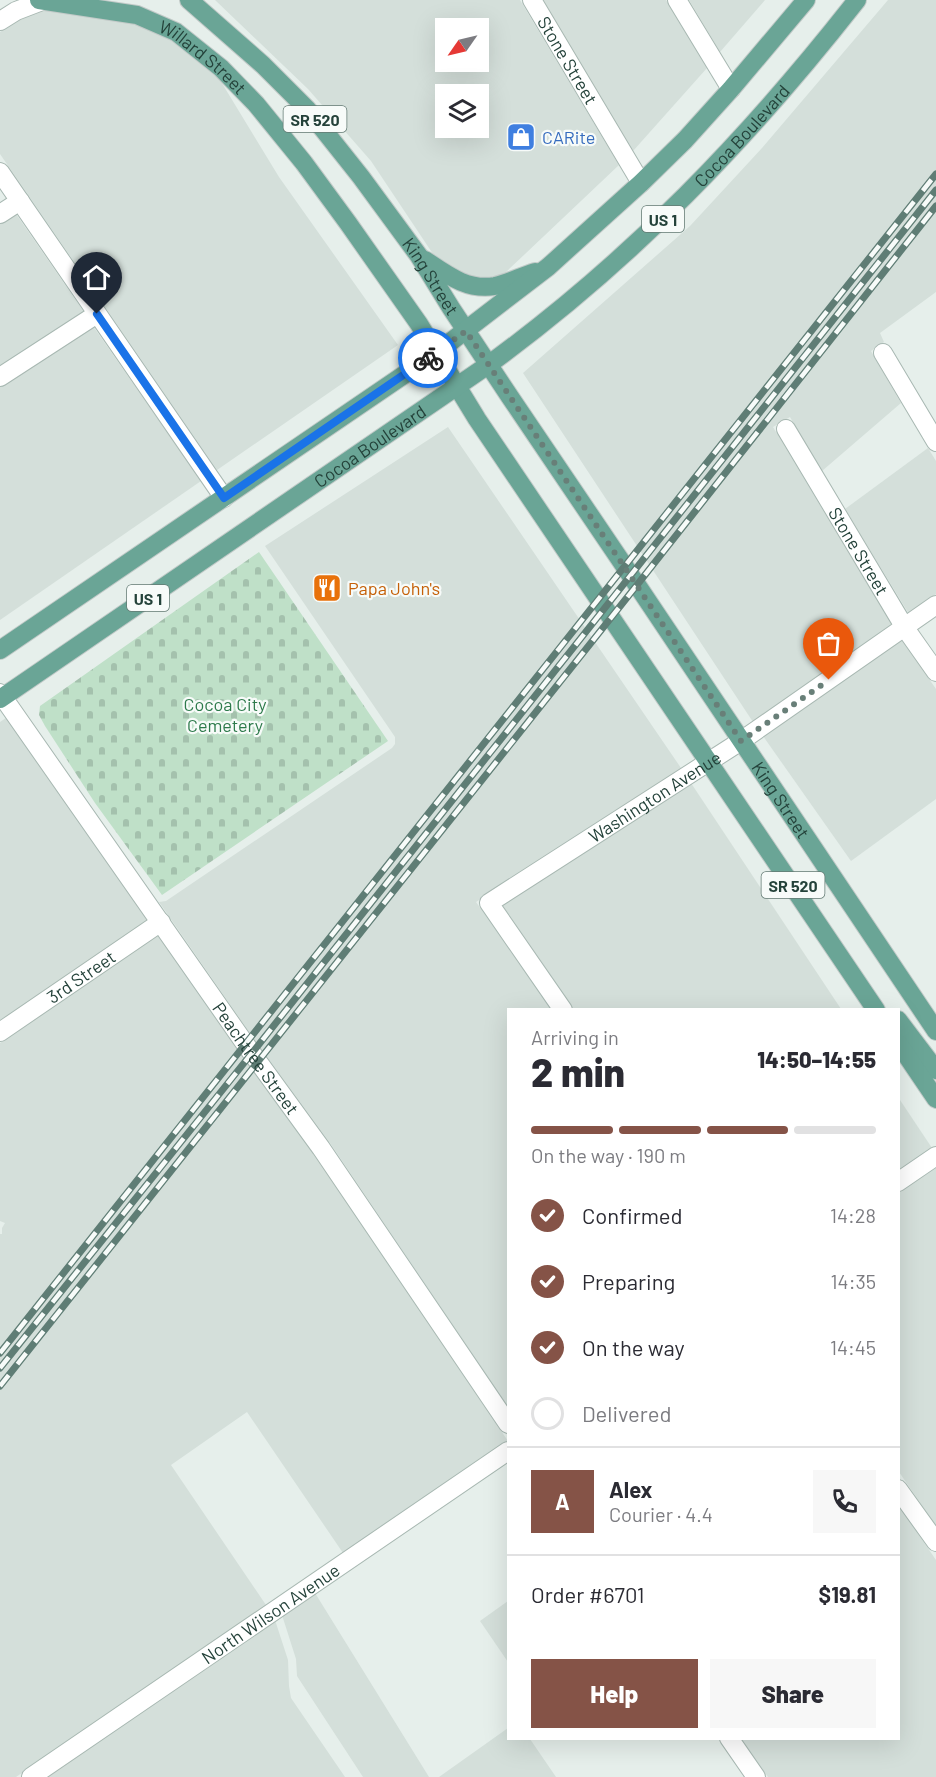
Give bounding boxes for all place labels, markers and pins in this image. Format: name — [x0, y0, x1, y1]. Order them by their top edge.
shop icon: CARite — [505, 121, 537, 153]
place label: CARite — [542, 126, 595, 148]
pin — [71, 252, 122, 314]
restaurant icon: Papa John's — [311, 572, 343, 604]
place label: Papa John's — [348, 577, 440, 599]
pin — [803, 618, 854, 680]

